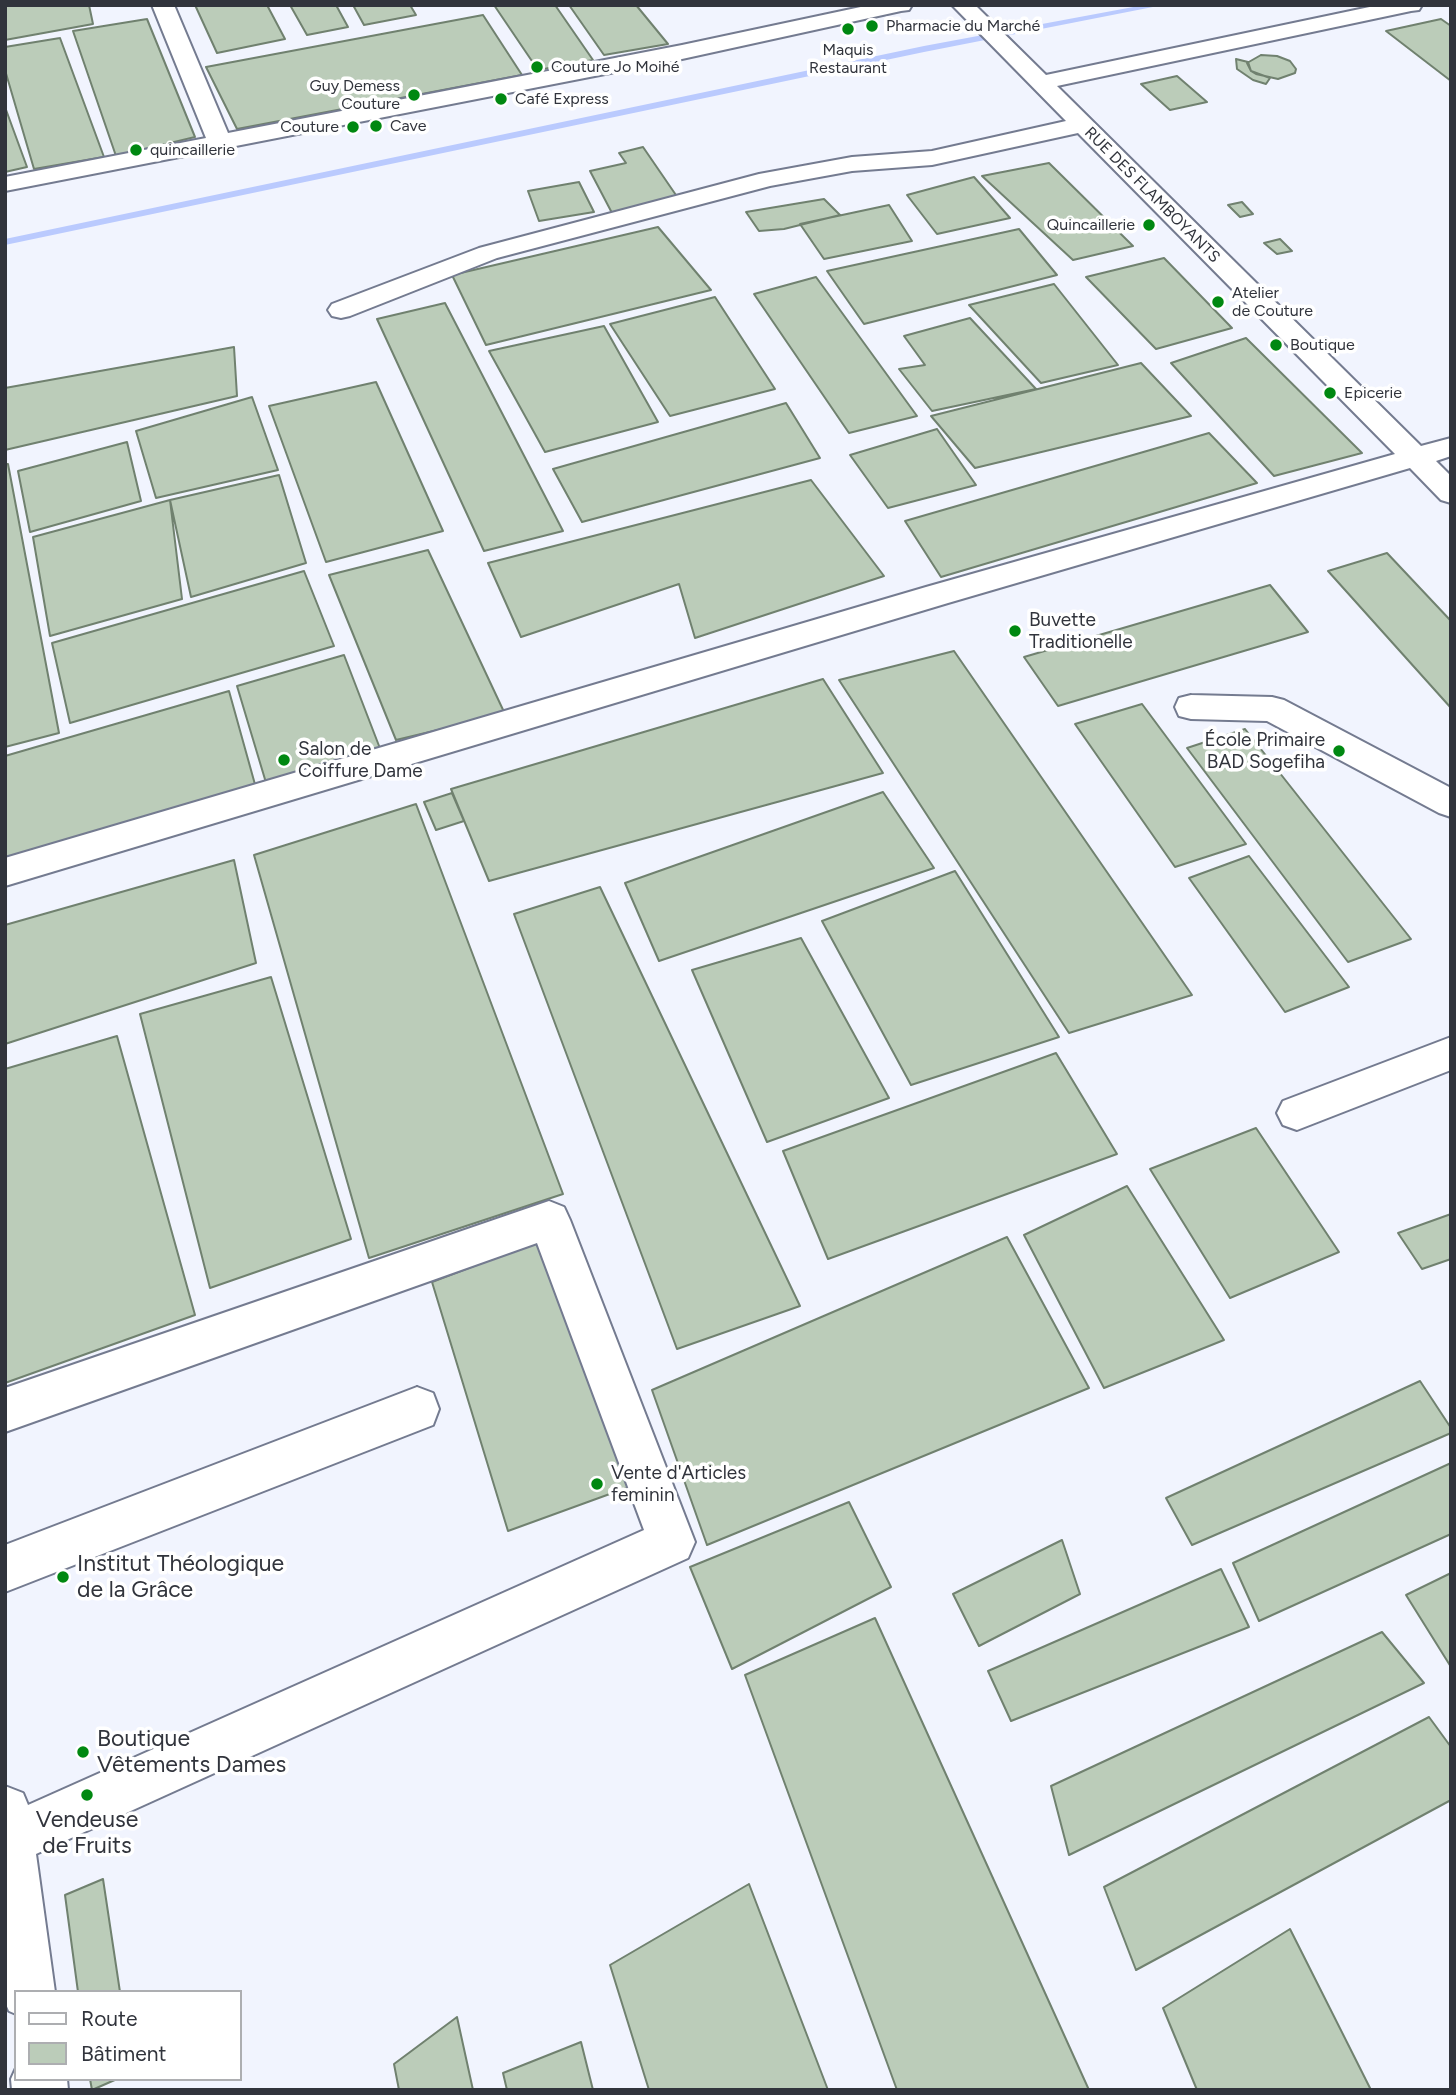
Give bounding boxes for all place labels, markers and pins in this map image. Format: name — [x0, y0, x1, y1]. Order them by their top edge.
place label: Pharmacie du Marché — [886, 16, 1040, 36]
marker: Pharmacie du Marché — [864, 18, 880, 34]
marker: Maquis Restaurant — [840, 21, 856, 37]
place label: Maquis Restaurant — [809, 40, 887, 78]
place label: Couture Jo Moihé — [551, 57, 679, 77]
marker: Couture Jo Moihé — [529, 59, 545, 75]
place label: Guy Demess Couture — [310, 76, 400, 114]
marker: Guy Demess Couture — [406, 87, 422, 103]
place label: Café Express — [515, 89, 609, 109]
marker: Café Express — [493, 91, 509, 107]
place label: Cave — [390, 116, 426, 136]
place label: Couture — [280, 117, 339, 137]
marker: Cave — [368, 118, 384, 134]
marker: Couture — [345, 119, 361, 135]
place label: quincaillerie — [150, 140, 235, 160]
marker: quincaillerie — [128, 142, 144, 158]
place label: Quincaillerie — [1047, 215, 1135, 235]
marker: Quincaillerie — [1141, 217, 1157, 233]
place label: Atelier de Couture — [1232, 283, 1313, 321]
marker: Atelier de Couture — [1210, 294, 1226, 310]
place label: Boutique — [1290, 335, 1355, 355]
marker: Boutique — [1268, 337, 1284, 353]
place label: Epicerie — [1344, 383, 1402, 403]
marker: Epicerie — [1322, 385, 1338, 401]
place label: Buvette Traditionelle — [1029, 609, 1133, 653]
marker: Buvette Traditionelle — [1007, 623, 1023, 639]
place label: École Primaire BAD Sogefiha — [1204, 729, 1325, 773]
place label: Salon de Coiffure Dame — [298, 738, 423, 782]
marker: École Primaire BAD Sogefiha — [1331, 743, 1347, 759]
marker: Salon de Coiffure Dame — [276, 752, 292, 768]
place label: Vente d'Articles feminin — [611, 1462, 746, 1506]
marker: Vente d'Articles feminin — [589, 1476, 605, 1492]
place label: Institut Théologique de la Grâce — [77, 1550, 284, 1604]
marker: Institut Théologique de la Grâce — [55, 1569, 71, 1585]
place label: Boutique Vêtements Dames — [97, 1725, 286, 1779]
marker: Boutique Vêtements Dames — [75, 1744, 91, 1760]
marker: Vendeuse de Fruits — [79, 1787, 95, 1803]
place label: Vendeuse de Fruits — [36, 1806, 138, 1860]

